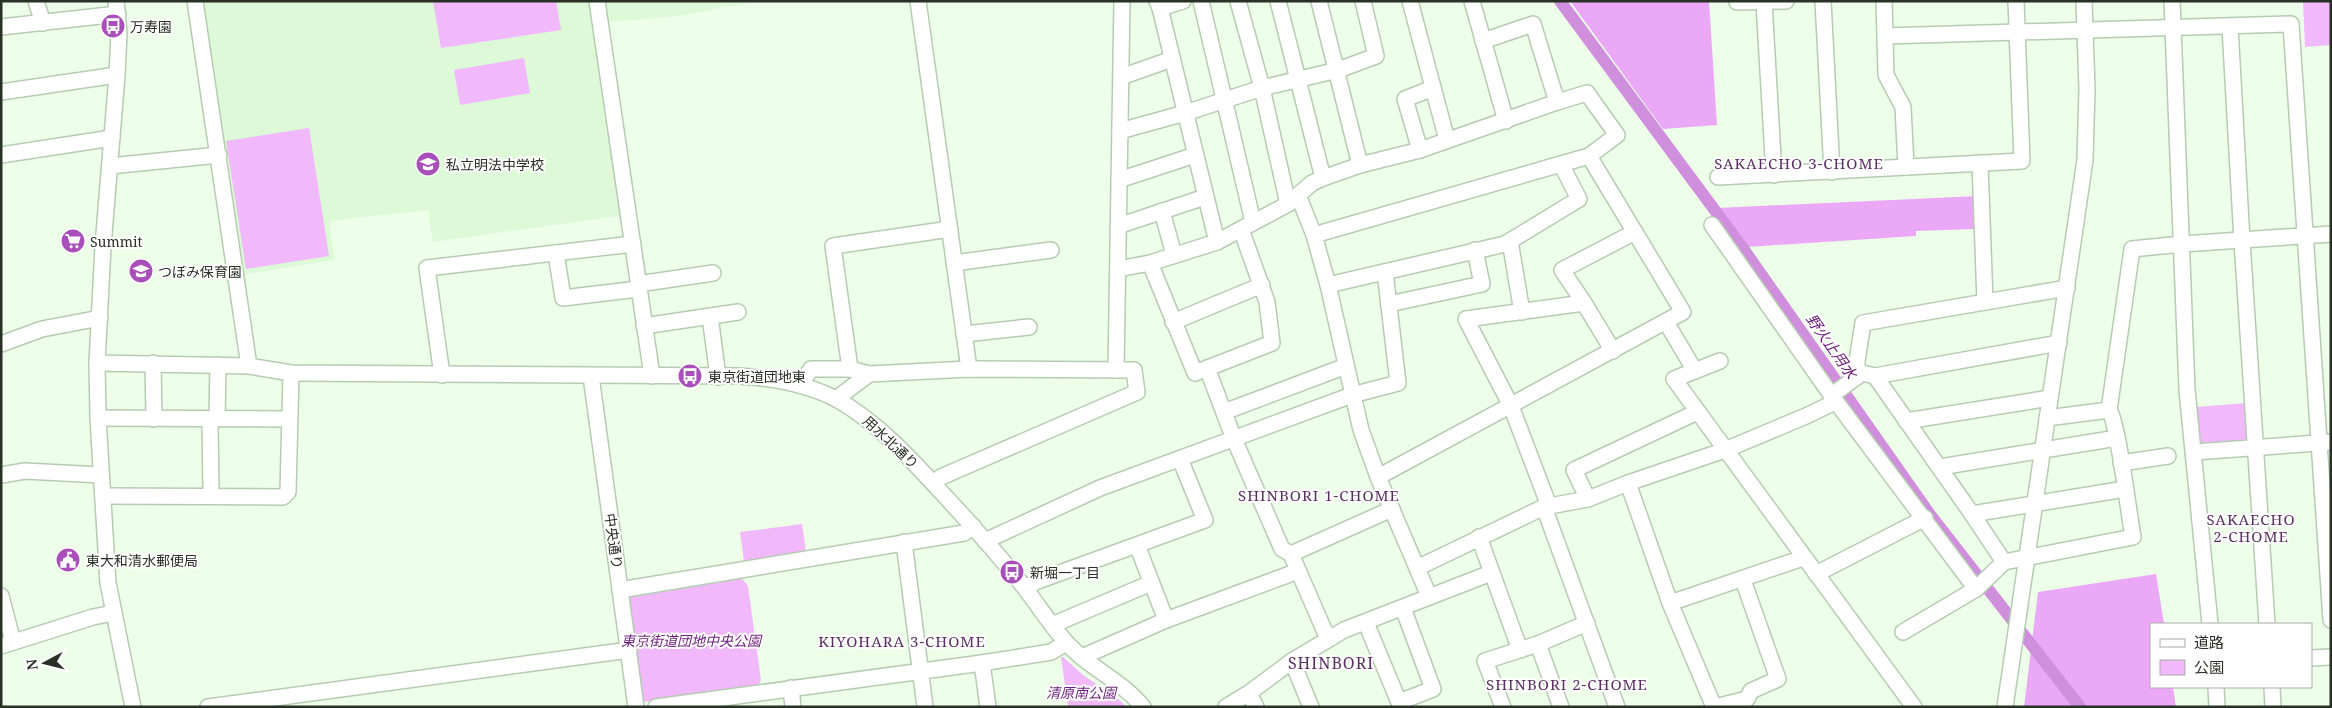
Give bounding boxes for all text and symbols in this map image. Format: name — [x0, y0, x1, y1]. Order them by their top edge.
bus stop icon: 万寿園 — [100, 13, 126, 39]
place label: 万寿園 — [130, 17, 172, 36]
school or university icon: 私立明法中学校 — [415, 151, 441, 177]
district label: SAKAECHO 3-CHOME — [1714, 153, 1884, 173]
place label: 私立明法中学校 — [446, 155, 544, 174]
supermarket icon: Summit — [60, 228, 86, 254]
place label: Summit — [90, 232, 142, 251]
school or university icon: つぼみ保育園 — [128, 258, 154, 284]
place label: つぼみ保育園 — [158, 262, 242, 281]
water label: 野火止用水 — [1802, 310, 1863, 384]
bus stop icon: 東京街道団地東 — [677, 363, 703, 389]
place label: 東京街道団地東 — [708, 367, 806, 386]
street label: 用水北通り — [859, 411, 923, 473]
district label: SHINBORI 1-CHOME — [1238, 485, 1400, 505]
district label: SAKAECHO 2-CHOME — [2206, 509, 2296, 546]
street label: 中央通り — [601, 512, 627, 570]
public building icon: 東大和清水郵便局 — [55, 547, 81, 573]
place label: 東大和清水郵便局 — [86, 551, 198, 570]
bus stop icon: 新堀一丁目 — [999, 559, 1025, 585]
place label: 新堀一丁目 — [1030, 563, 1100, 582]
legend — [2150, 623, 2312, 688]
park label: 東京街道団地中央公園 — [621, 631, 763, 650]
district label: KIYOHARA 3-CHOME — [818, 631, 986, 651]
text: 道路 — [2194, 632, 2224, 652]
north arrow — [20, 638, 70, 688]
district label: SHINBORI — [1288, 652, 1374, 674]
text: 公園 — [2194, 657, 2224, 677]
text: N — [21, 658, 42, 671]
district label: SHINBORI 2-CHOME — [1486, 674, 1648, 694]
park label: 清原南公園 — [1046, 683, 1118, 702]

